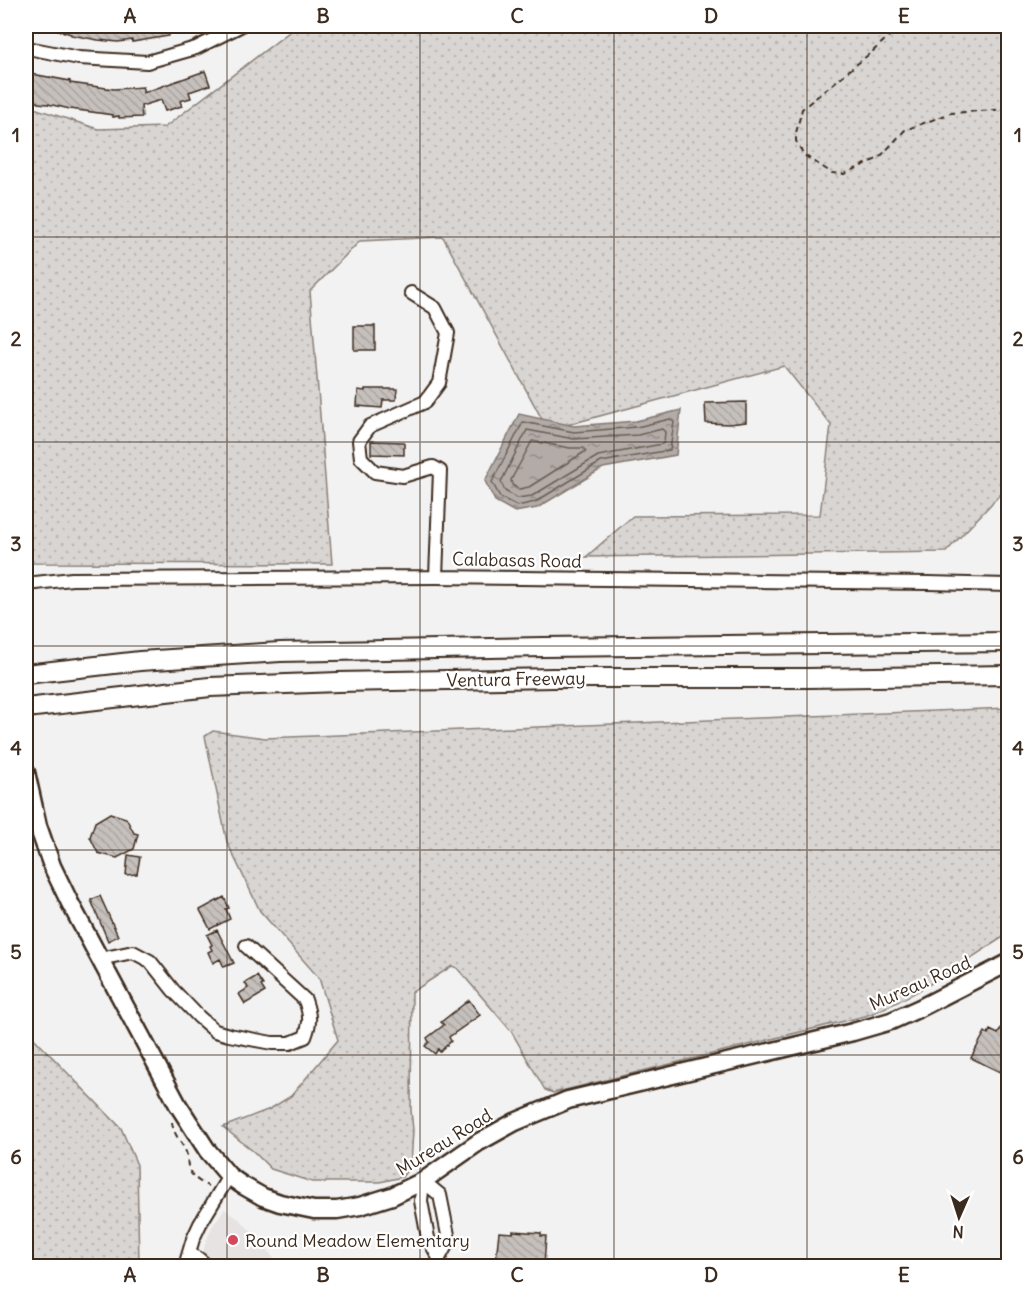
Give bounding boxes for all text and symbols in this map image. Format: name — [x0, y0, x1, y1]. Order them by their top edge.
text: A — [124, 3, 137, 28]
text: B — [316, 3, 330, 28]
text: C — [510, 3, 524, 28]
text: D — [704, 3, 718, 28]
text: E — [898, 3, 910, 28]
text: 1 — [12, 122, 20, 147]
text: 1 — [1014, 122, 1022, 147]
text: 2 — [11, 326, 22, 351]
text: 2 — [1013, 326, 1024, 351]
text: 3 — [10, 531, 22, 556]
text: 3 — [1012, 531, 1024, 556]
street label: Calabasas Road — [452, 547, 582, 573]
street label: Ventura Freeway — [446, 666, 586, 692]
text: 4 — [10, 735, 22, 760]
text: 4 — [1012, 735, 1024, 760]
text: 5 — [10, 939, 22, 964]
text: 5 — [1012, 939, 1024, 964]
street label: Mureau Road — [866, 950, 975, 1016]
street label: Mureau Road — [392, 1103, 497, 1181]
text: 6 — [10, 1144, 22, 1169]
text: 6 — [1012, 1144, 1024, 1169]
north arrow — [929, 1187, 989, 1247]
text: N — [952, 1222, 964, 1242]
place label: Round Meadow Elementary — [245, 1229, 470, 1252]
marker: Round Meadow Elementary — [226, 1233, 240, 1247]
text: A — [124, 1262, 137, 1287]
text: B — [316, 1262, 330, 1287]
text: C — [510, 1262, 524, 1287]
text: D — [704, 1262, 718, 1287]
text: E — [898, 1262, 910, 1287]

